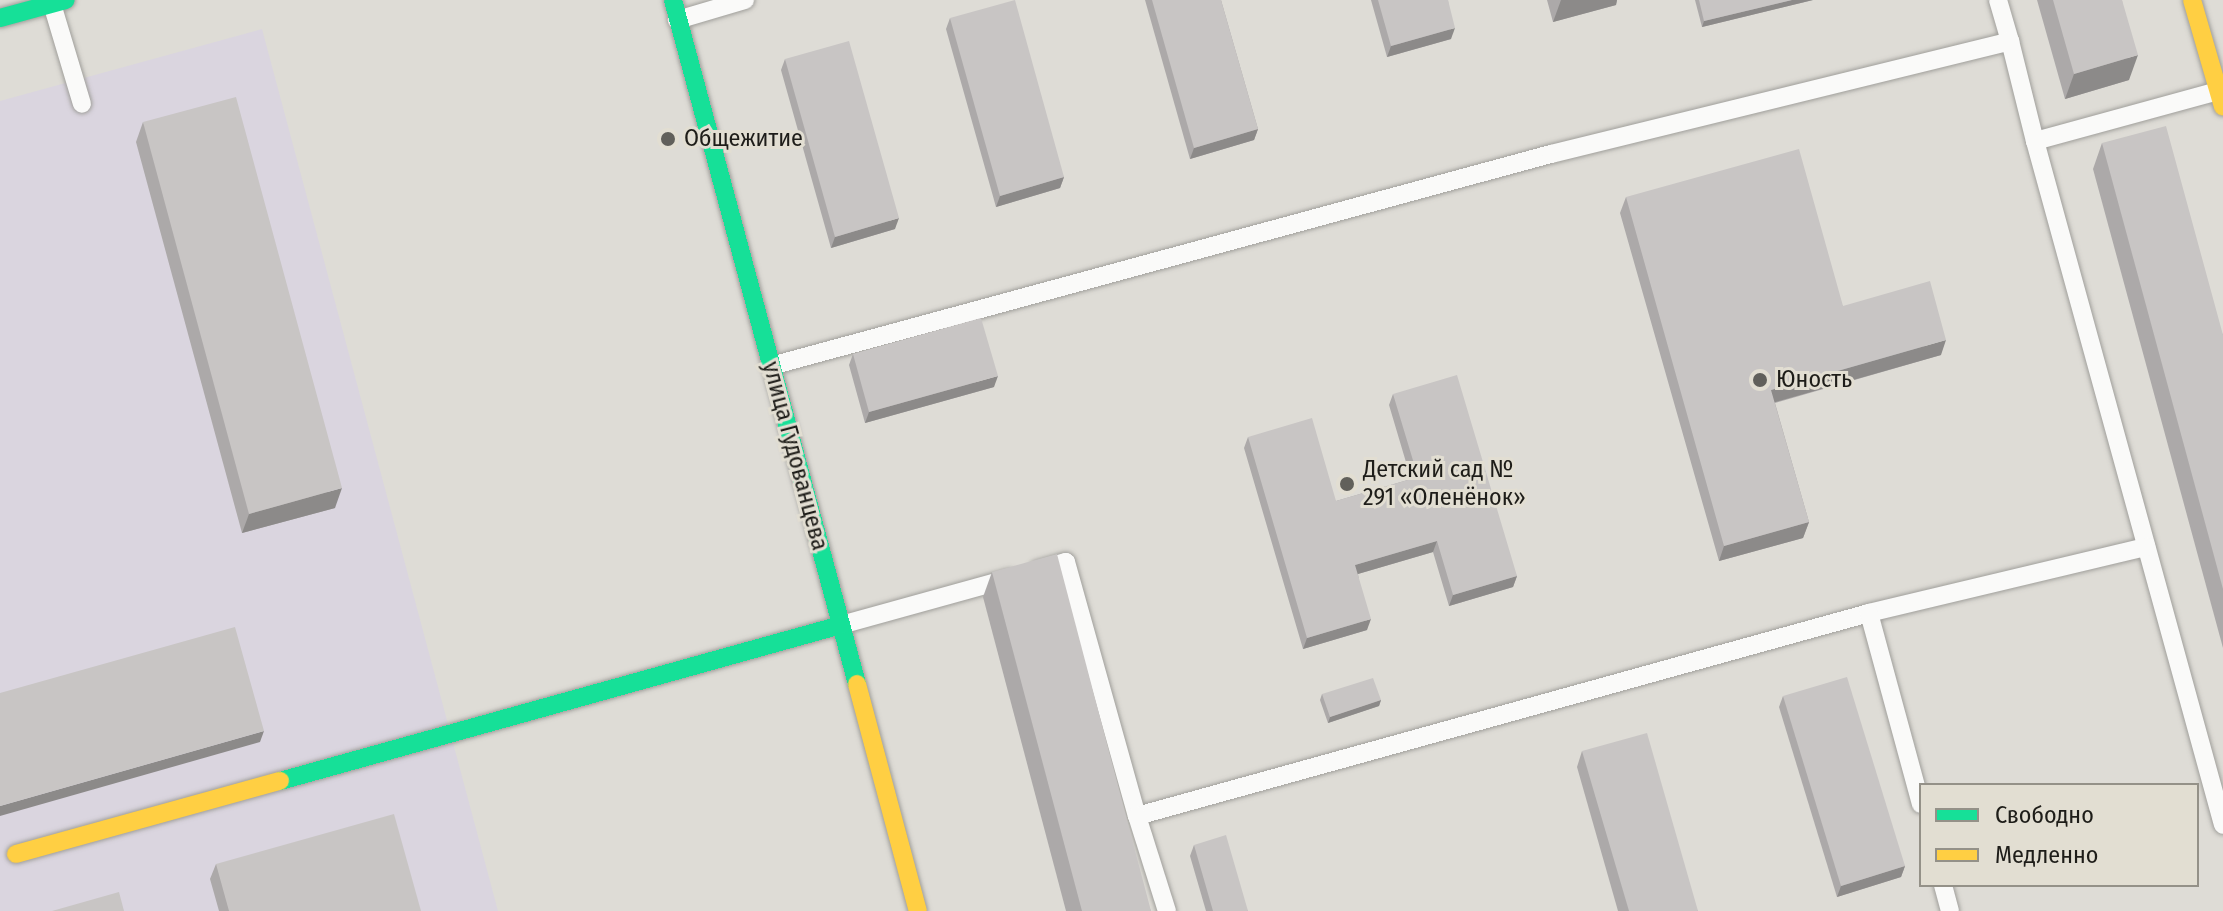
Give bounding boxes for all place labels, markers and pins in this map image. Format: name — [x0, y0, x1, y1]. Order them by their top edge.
place label: Общежитие — [684, 125, 803, 153]
marker: Общежитие — [659, 130, 677, 148]
place label: Юность — [1776, 366, 1852, 394]
marker: Юность — [1751, 371, 1769, 389]
place label: Детский сад № 291 «Оленёнок» — [1363, 456, 1526, 512]
marker: Детский сад № 291 «Оленёнок» — [1338, 475, 1356, 493]

